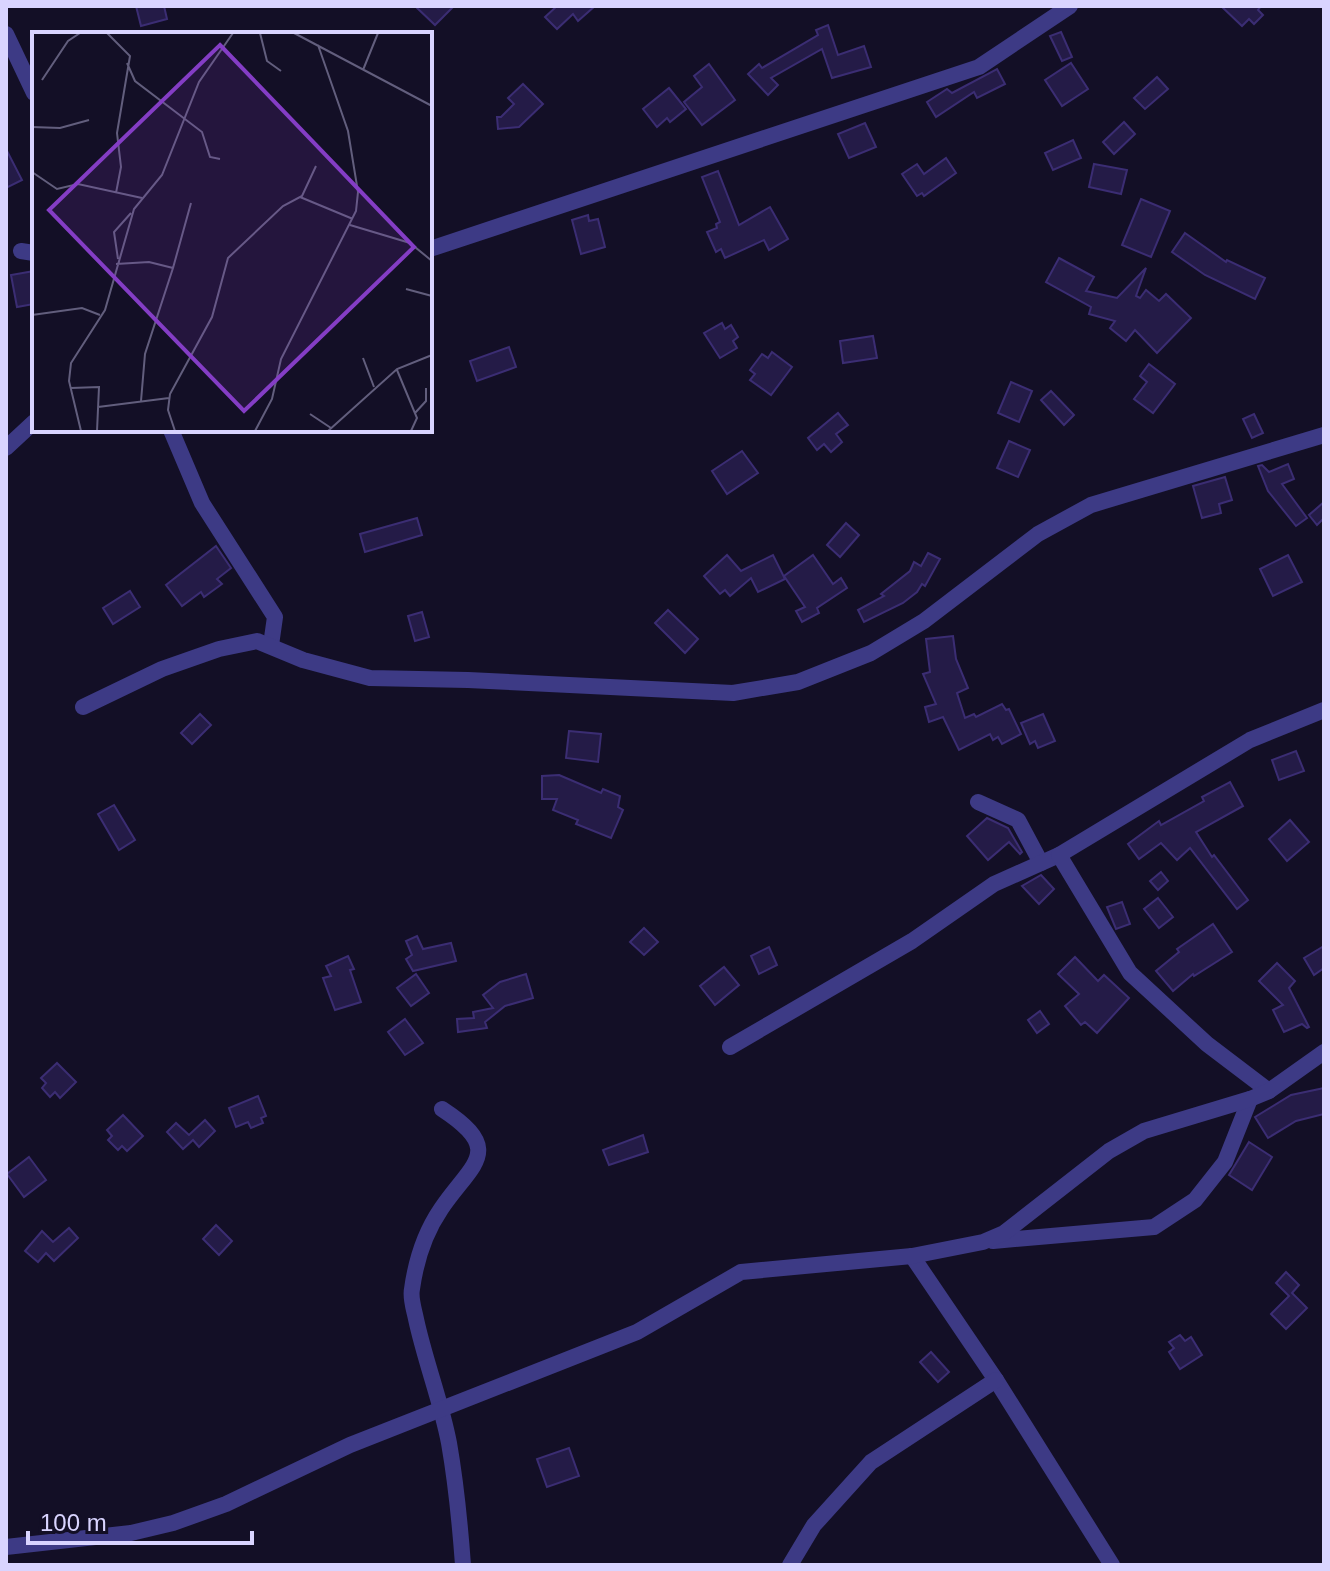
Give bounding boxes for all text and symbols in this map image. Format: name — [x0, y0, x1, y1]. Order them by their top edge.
inset map — [32, 32, 432, 432]
scale bar — [28, 1495, 252, 1545]
text: 100 m — [40, 1509, 107, 1536]

